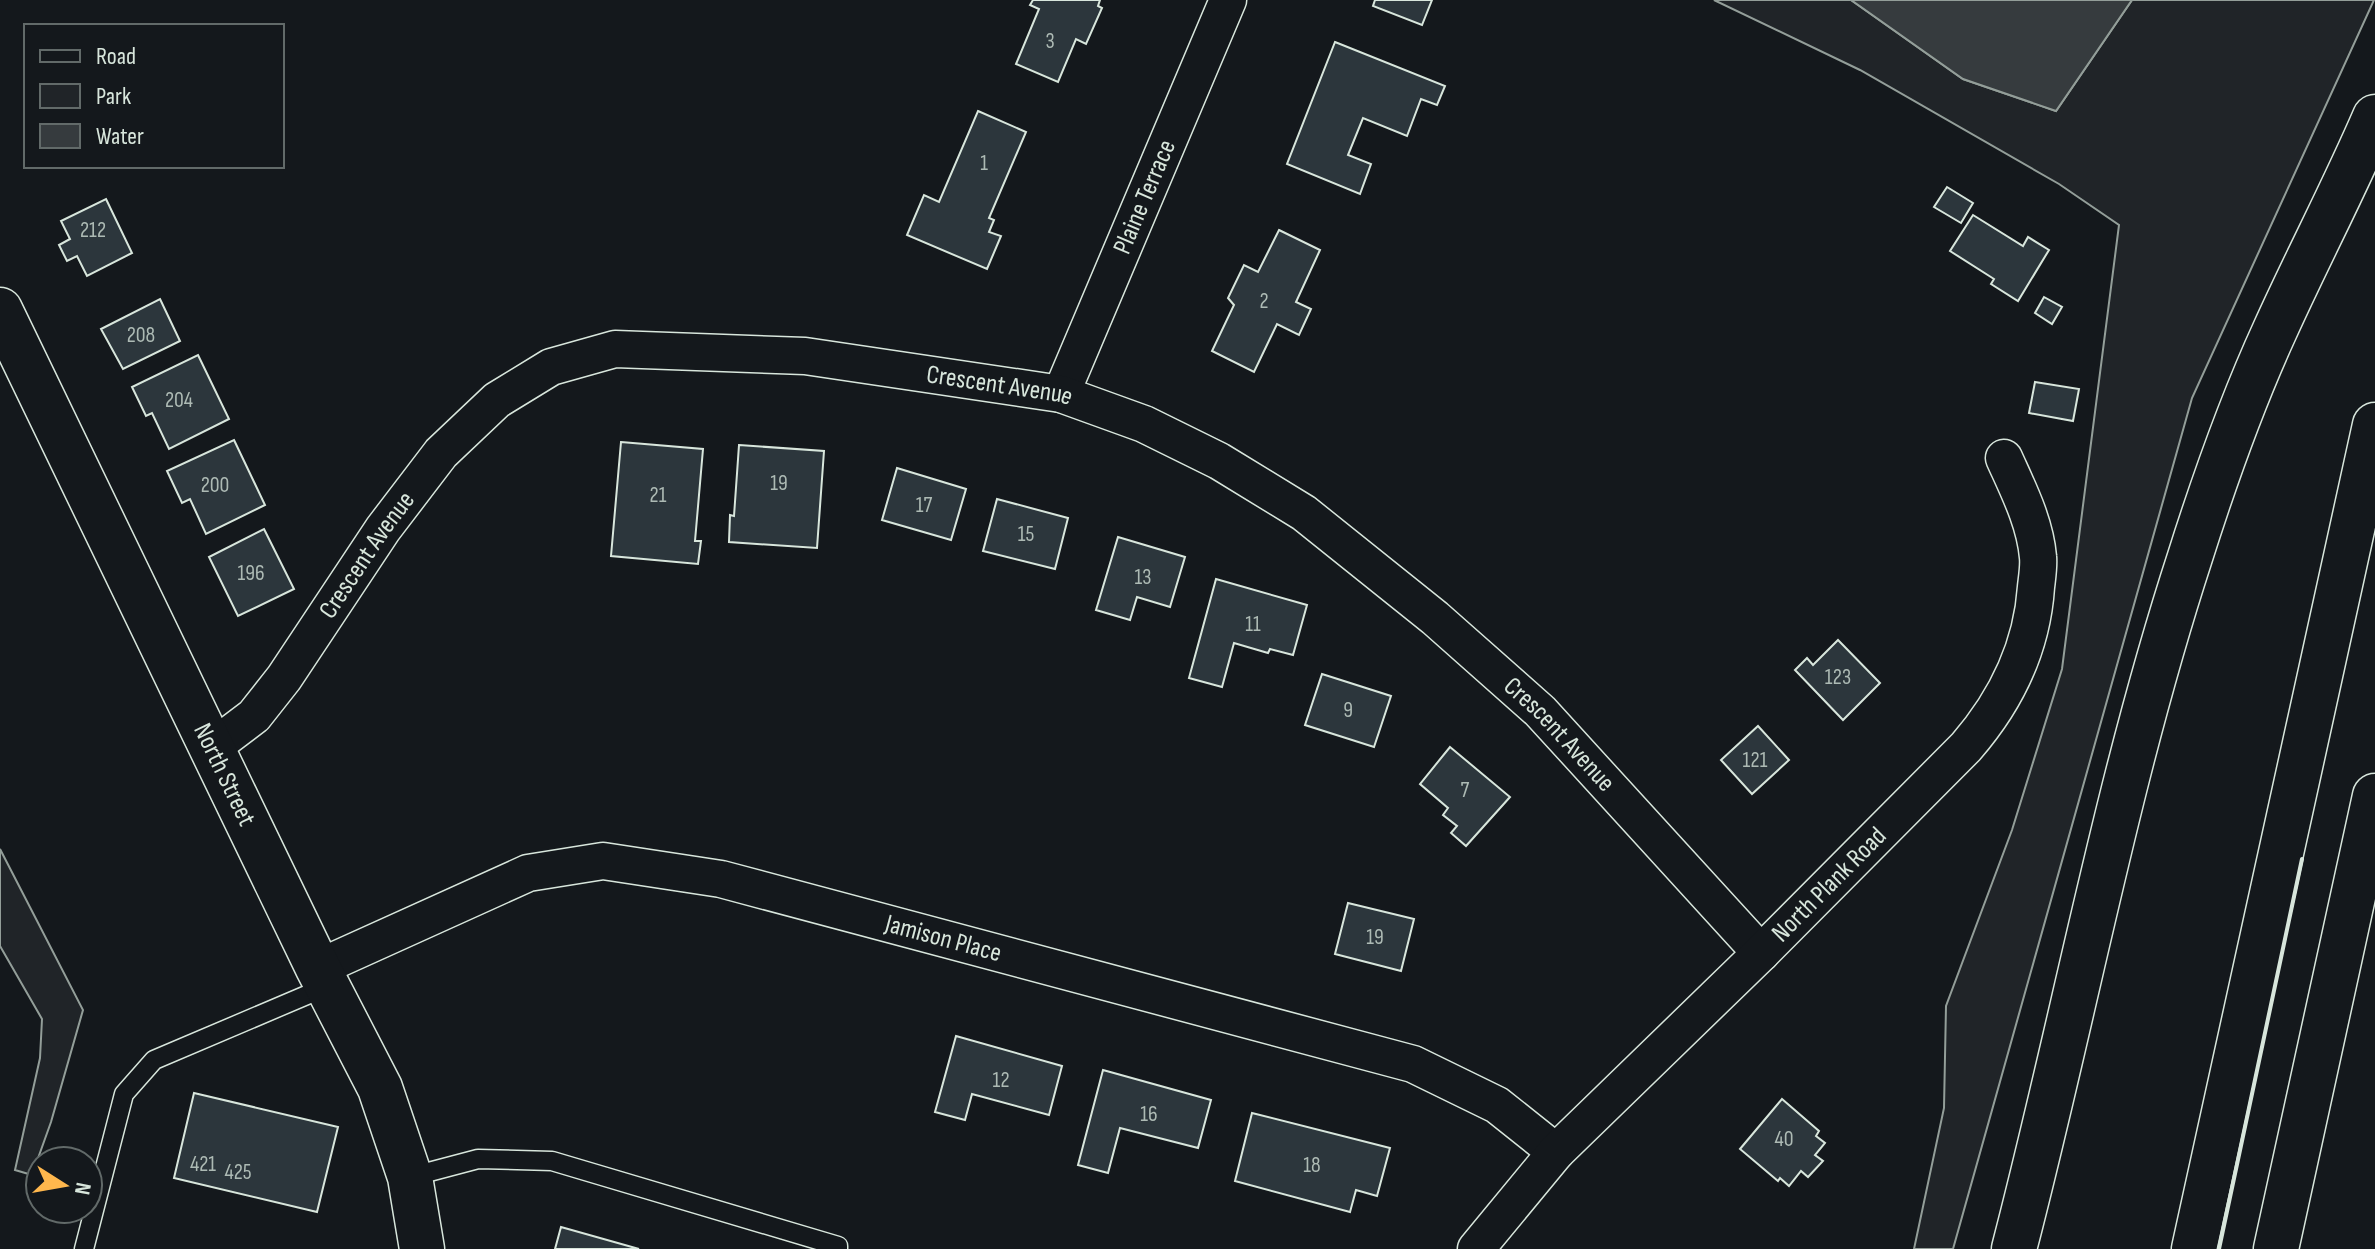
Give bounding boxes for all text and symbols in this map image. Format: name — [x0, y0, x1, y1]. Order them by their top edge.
legend — [24, 24, 284, 168]
house number: 3 — [1045, 28, 1055, 55]
text: Road — [96, 42, 136, 71]
text: Park — [96, 82, 131, 111]
text: Water — [96, 122, 144, 151]
street label: Plaine Terrace — [1107, 135, 1182, 259]
house number: 1 — [980, 150, 988, 177]
house number: 212 — [80, 217, 106, 244]
house number: 2 — [1259, 288, 1269, 315]
house number: 208 — [127, 322, 155, 349]
street label: Crescent Avenue — [925, 359, 1077, 412]
house number: 204 — [165, 387, 193, 414]
house number: 19 — [770, 470, 788, 497]
house number: 200 — [201, 472, 229, 499]
house number: 21 — [650, 482, 667, 509]
street label: Crescent Avenue — [312, 486, 421, 624]
house number: 17 — [916, 492, 932, 519]
house number: 15 — [1018, 521, 1034, 548]
house number: 196 — [237, 560, 265, 587]
house number: 13 — [1135, 564, 1151, 591]
house number: 11 — [1245, 611, 1261, 638]
house number: 123 — [1825, 664, 1851, 691]
street label: Crescent Avenue — [1497, 671, 1621, 798]
house number: 9 — [1343, 697, 1353, 724]
street label: North Street — [187, 718, 262, 831]
house number: 121 — [1743, 747, 1768, 774]
house number: 7 — [1461, 777, 1470, 804]
street label: North Plank Road — [1765, 821, 1893, 948]
street label: Jamison Place — [881, 908, 1005, 969]
house number: 19 — [1366, 924, 1384, 951]
house number: 12 — [992, 1067, 1010, 1094]
house number: 16 — [1140, 1101, 1158, 1128]
house number: 40 — [1774, 1126, 1794, 1153]
north arrow — [24, 1145, 104, 1225]
house number: 421 — [190, 1151, 216, 1178]
house number: 18 — [1303, 1152, 1321, 1179]
house number: 425 — [224, 1159, 252, 1186]
text: N — [68, 1180, 97, 1197]

